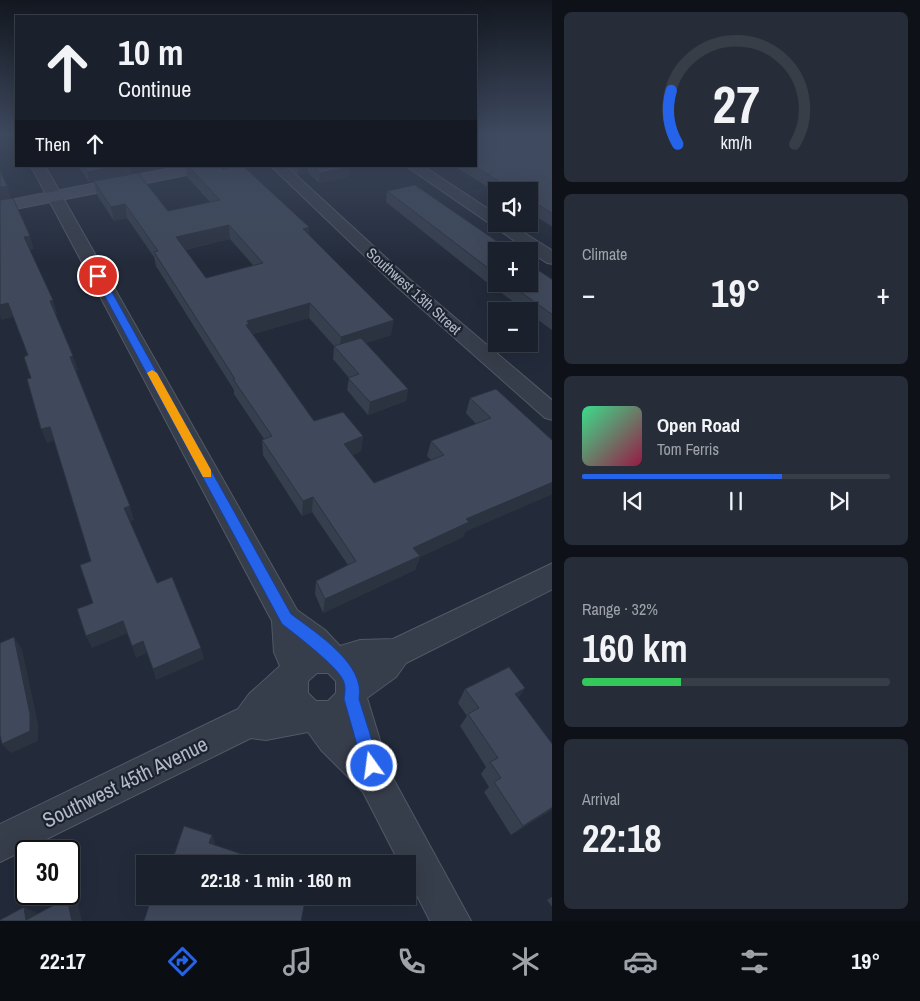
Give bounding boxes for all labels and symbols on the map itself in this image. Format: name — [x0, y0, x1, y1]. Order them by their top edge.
street label: Southwest 13th Street — [362, 243, 466, 340]
pin — [77, 255, 119, 297]
street label: Southwest 45th Avenue — [37, 729, 213, 835]
position arrow — [345, 739, 397, 791]
speed limit sign: 30 — [15, 840, 80, 905]

